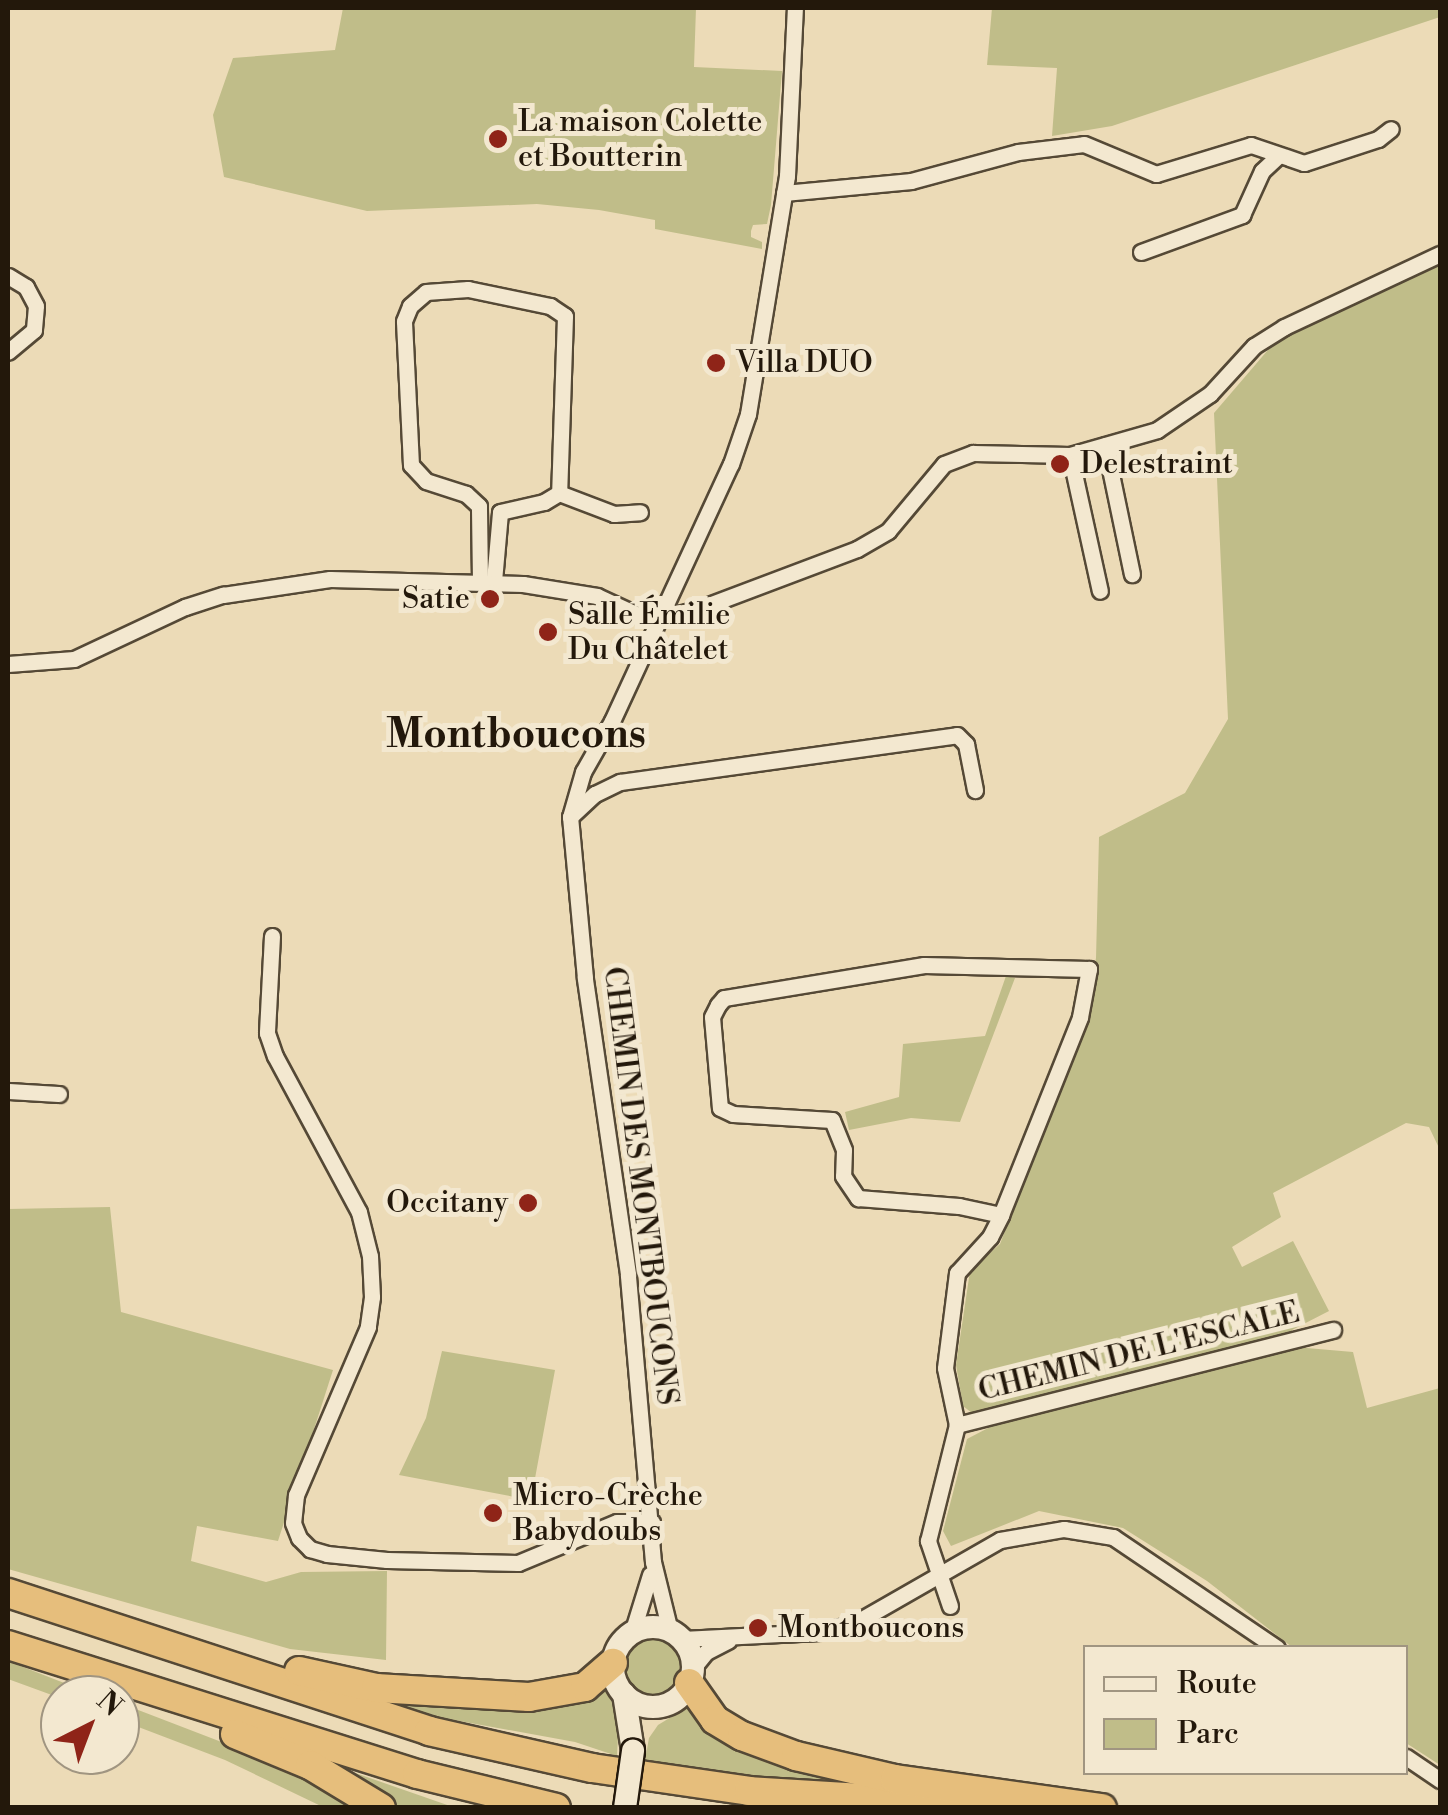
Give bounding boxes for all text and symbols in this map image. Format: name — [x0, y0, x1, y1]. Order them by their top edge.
place label: La maison Colette et Boutterin — [518, 104, 762, 174]
marker: La maison Colette et Boutterin — [487, 128, 509, 150]
place label: Villa DUO — [736, 345, 873, 381]
marker: Villa DUO — [705, 352, 727, 374]
place label: Delestraint — [1080, 446, 1233, 482]
marker: Delestraint — [1049, 453, 1071, 475]
place label: Satie — [402, 581, 470, 617]
marker: Satie — [479, 588, 501, 610]
place label: Salle Émilie Du Châtelet — [568, 597, 730, 668]
marker: Salle Émilie Du Châtelet — [537, 621, 559, 643]
district label: Montboucons — [386, 711, 646, 759]
street label: CHEMIN DES MONTBOUCONS — [595, 965, 685, 1407]
place label: Occitany — [386, 1185, 508, 1221]
marker: Occitany — [517, 1192, 539, 1214]
street label: CHEMIN DE L'ESCALE — [975, 1295, 1303, 1409]
place label: Micro-Crèche Babydoubs — [513, 1478, 703, 1548]
marker: Micro-Crèche Babydoubs — [482, 1502, 504, 1524]
place label: Montboucons — [778, 1610, 964, 1646]
marker: Montboucons — [747, 1617, 769, 1639]
legend — [1083, 1645, 1408, 1775]
text: Route — [1177, 1665, 1257, 1703]
north arrow — [40, 1675, 140, 1775]
text: N — [89, 1683, 129, 1724]
text: Parc — [1177, 1715, 1239, 1753]

